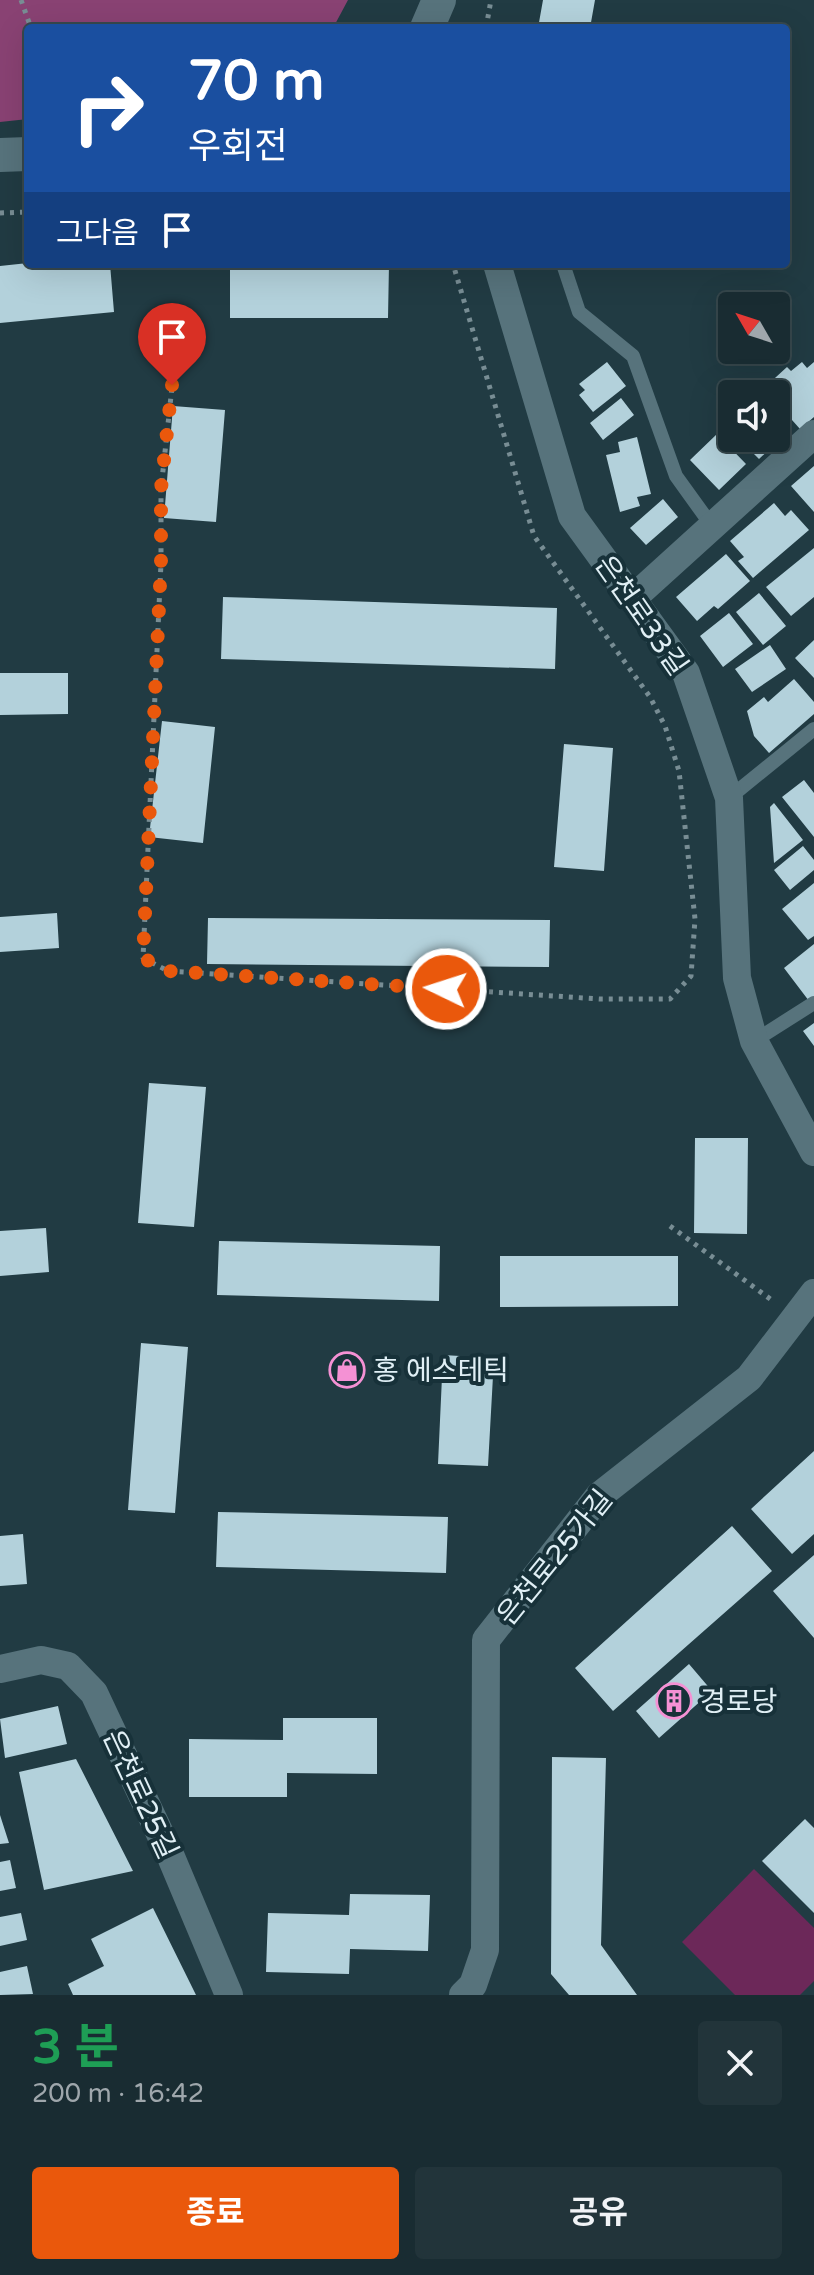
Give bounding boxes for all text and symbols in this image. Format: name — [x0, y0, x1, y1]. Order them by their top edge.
text: 70 m — [188, 48, 324, 115]
icon: right — [56, 56, 160, 160]
text: 우회전 — [188, 125, 287, 168]
icon: arrive — [155, 208, 199, 252]
text: 그다음 — [56, 215, 139, 252]
north arrow — [718, 292, 790, 364]
map controls — [718, 292, 790, 452]
pin — [138, 303, 206, 385]
icon: arrive — [150, 315, 194, 359]
button: sound — [718, 380, 790, 452]
street label: 은천로33길 — [588, 549, 695, 682]
position arrow — [404, 947, 488, 1031]
shop icon: 홍 에스테틱 — [328, 1351, 366, 1389]
place label: 홍 에스테틱 — [373, 1354, 509, 1388]
street label: 은천로25가길 — [490, 1483, 620, 1632]
building icon: 경로당 — [655, 1682, 693, 1720]
place label: 경로당 — [700, 1685, 777, 1719]
street label: 은천로25길 — [95, 1725, 185, 1864]
text: 3 분 — [32, 2019, 119, 2077]
button: close — [698, 2021, 782, 2105]
text: 200 m · 16:42 — [32, 2078, 204, 2109]
button: 종료 — [32, 2167, 399, 2259]
button: 공유 — [415, 2167, 782, 2259]

